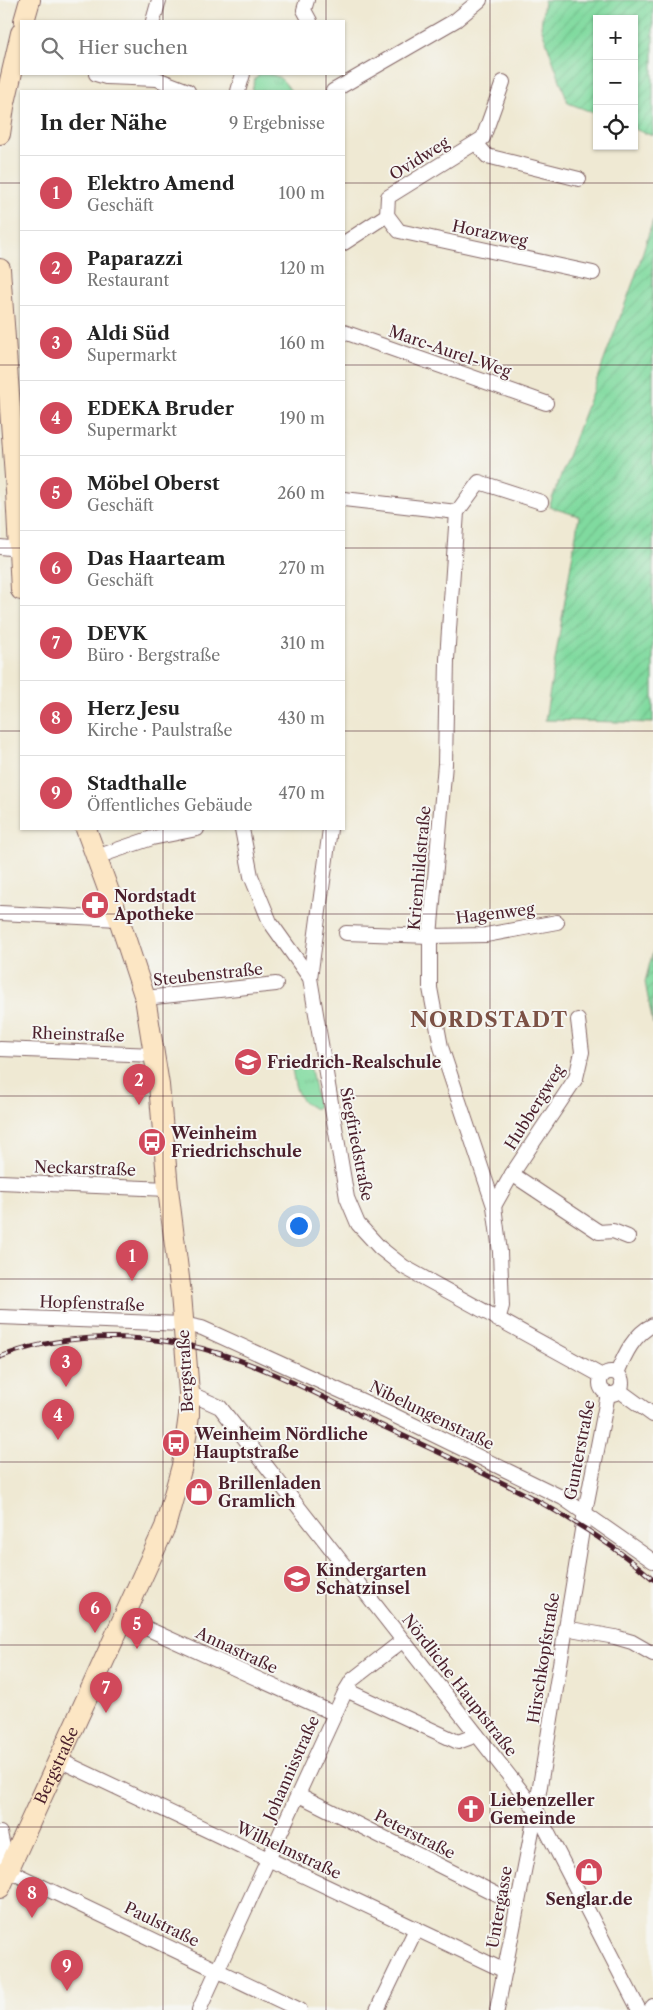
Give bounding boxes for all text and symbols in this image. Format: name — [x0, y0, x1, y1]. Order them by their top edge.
map controls — [593, 15, 638, 150]
button: + — [593, 15, 638, 60]
search box — [20, 20, 345, 75]
icon: search — [38, 34, 66, 62]
text: Hier suchen — [78, 36, 188, 59]
button: − — [593, 60, 638, 105]
button: locate — [593, 105, 638, 150]
text: In der Nähe — [40, 110, 167, 135]
text: 9 Ergebnisse — [229, 113, 325, 133]
street label: Ovidweg — [385, 132, 453, 184]
text: Elektro Amend — [87, 172, 235, 195]
text: 1 — [52, 183, 60, 203]
text: 100 m — [279, 183, 325, 203]
text: Geschäft — [87, 195, 154, 215]
street label: Horazweg — [450, 215, 530, 251]
text: Paparazzi — [87, 247, 183, 270]
text: 2 — [51, 258, 61, 278]
text: 120 m — [280, 258, 325, 278]
text: Restaurant — [87, 270, 169, 290]
street label: Marc-Aurel-Weg — [386, 321, 514, 382]
text: Aldi Süd — [87, 322, 170, 345]
text: 3 — [51, 333, 61, 353]
text: 160 m — [280, 333, 325, 353]
text: Supermarkt — [87, 345, 177, 365]
text: EDEKA Bruder — [87, 397, 234, 420]
text: 4 — [51, 408, 61, 428]
text: 190 m — [280, 408, 325, 428]
text: Supermarkt — [87, 420, 177, 440]
text: Möbel Oberst — [87, 472, 220, 495]
text: 5 — [52, 483, 60, 503]
text: 260 m — [277, 483, 325, 503]
text: Geschäft — [87, 495, 154, 515]
text: Das Haarteam — [87, 547, 225, 570]
text: 6 — [51, 558, 61, 578]
text: 270 m — [279, 558, 325, 578]
text: Geschäft — [87, 570, 154, 590]
text: DEVK — [87, 622, 147, 645]
text: 7 — [52, 633, 60, 653]
text: 310 m — [280, 633, 325, 653]
text: Büro · Bergstraße — [87, 645, 220, 665]
text: Herz Jesu — [87, 697, 180, 720]
text: 8 — [51, 708, 61, 728]
text: 430 m — [278, 708, 325, 728]
text: Kirche · Paulstraße — [87, 720, 232, 740]
text: Stadthalle — [87, 772, 187, 795]
text: 9 — [51, 783, 61, 803]
text: 470 m — [279, 783, 325, 803]
text: Öffentliches Gebäude — [87, 795, 252, 815]
street label: Kriemhildstraße — [404, 805, 434, 931]
place label: Nordstadt Apotheke — [113, 886, 197, 924]
pharmacy icon: Nordstadt Apotheke — [80, 890, 110, 920]
street label: Hagenweg — [454, 898, 536, 928]
street label: Steubenstraße — [152, 958, 264, 990]
district label: NORDSTADT — [410, 1007, 568, 1032]
street label: Rheinstraße — [31, 1022, 125, 1046]
school or university icon: Friedrich-Realschule — [233, 1047, 263, 1077]
place label: Friedrich-Realschule — [267, 1052, 442, 1072]
street label: Hubbergweg — [500, 1060, 568, 1153]
pin: 2 — [123, 1064, 155, 1105]
street label: Siegfriedstraße — [336, 1085, 378, 1203]
place label: Weinheim Friedrichschule — [170, 1123, 302, 1161]
bus stop icon: Weinheim Friedrichschule — [137, 1127, 167, 1157]
street label: Neckarstraße — [34, 1156, 136, 1180]
your location — [286, 1213, 312, 1239]
pin: 1 — [116, 1240, 148, 1281]
street label: Hopfenstraße — [39, 1291, 145, 1315]
street label: Bergstraße — [173, 1329, 197, 1413]
pin: 3 — [50, 1346, 82, 1387]
street label: Nibelungenstraße — [366, 1376, 498, 1454]
street label: Gunterstraße — [559, 1398, 599, 1502]
pin: 4 — [42, 1399, 74, 1440]
place label: Weinheim Nördliche Hauptstraße — [194, 1424, 368, 1462]
bus stop icon: Weinheim Nördliche Hauptstraße — [161, 1428, 191, 1458]
place label: Brillenladen Gramlich — [218, 1473, 321, 1511]
shop icon: Brillenladen Gramlich — [184, 1477, 214, 1507]
place label: Kindergarten Schatzinsel — [316, 1560, 427, 1598]
school or university icon: Kindergarten Schatzinsel — [282, 1564, 312, 1594]
street label: Hirschkopfstraße — [523, 1591, 563, 1725]
pin: 6 — [79, 1592, 111, 1633]
pin: 5 — [121, 1608, 153, 1649]
street label: Nördliche Hauptstraße — [398, 1610, 522, 1760]
street label: Annastraße — [192, 1622, 281, 1678]
pin: 7 — [90, 1672, 122, 1713]
street label: Johannisstraße — [258, 1712, 323, 1827]
street label: Bergstraße — [30, 1723, 82, 1807]
place label: Liebenzeller Gemeinde — [490, 1790, 595, 1828]
church icon: Liebenzeller Gemeinde — [456, 1794, 486, 1824]
street label: Peterstraße — [371, 1805, 459, 1863]
street label: Wilhelmstraße — [232, 1817, 345, 1883]
shop icon: Senglar.de — [574, 1857, 604, 1887]
street label: Untergasse — [482, 1864, 516, 1950]
pin: 8 — [16, 1877, 48, 1918]
place label: Senglar.de — [545, 1889, 633, 1909]
street label: Paulstraße — [121, 1897, 203, 1951]
pin: 9 — [51, 1950, 83, 1991]

